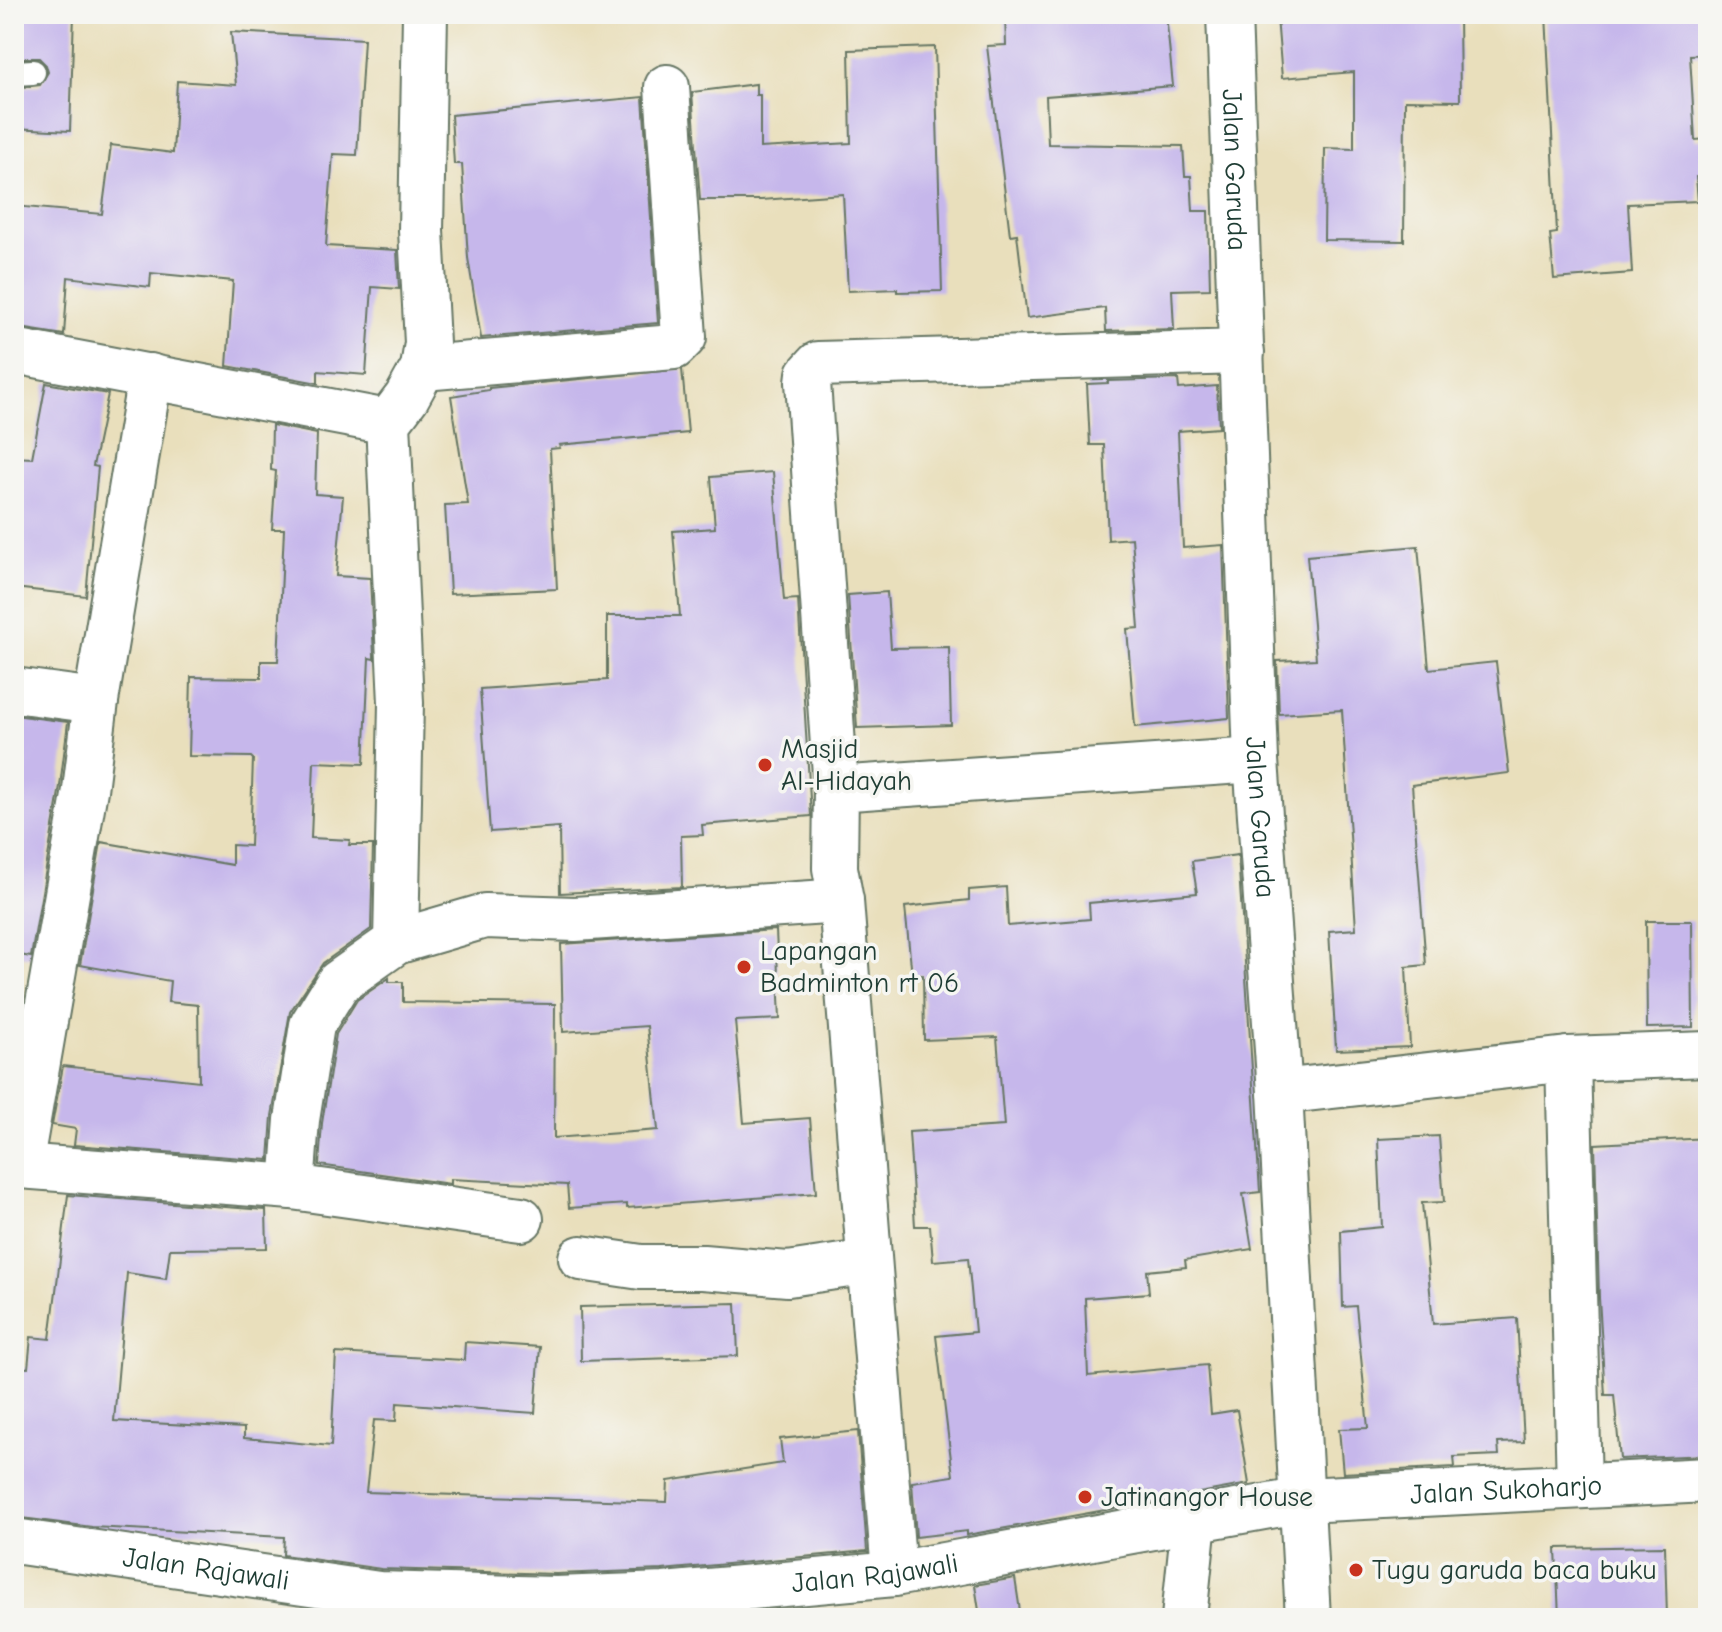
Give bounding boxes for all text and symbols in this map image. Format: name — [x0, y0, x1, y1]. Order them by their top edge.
street label: Jalan Garuda — [1216, 88, 1254, 251]
place label: Masjid Al-Hidayah — [781, 733, 912, 797]
street label: Jalan Garuda — [1239, 736, 1282, 899]
marker: Masjid Al-Hidayah — [756, 756, 774, 774]
place label: Lapangan Badminton rt 06 — [760, 935, 959, 999]
marker: Lapangan Badminton rt 06 — [735, 958, 753, 976]
street label: Jalan Sukoharjo — [1409, 1469, 1603, 1511]
place label: Jatinangor House — [1101, 1481, 1313, 1513]
marker: Jatinangor House — [1076, 1488, 1094, 1506]
street label: Jalan Rajawali — [121, 1541, 291, 1597]
street label: Jalan Rajawali — [790, 1547, 961, 1599]
place label: Tugu garuda baca buku — [1372, 1554, 1657, 1586]
marker: Tugu garuda baca buku — [1347, 1561, 1365, 1579]

